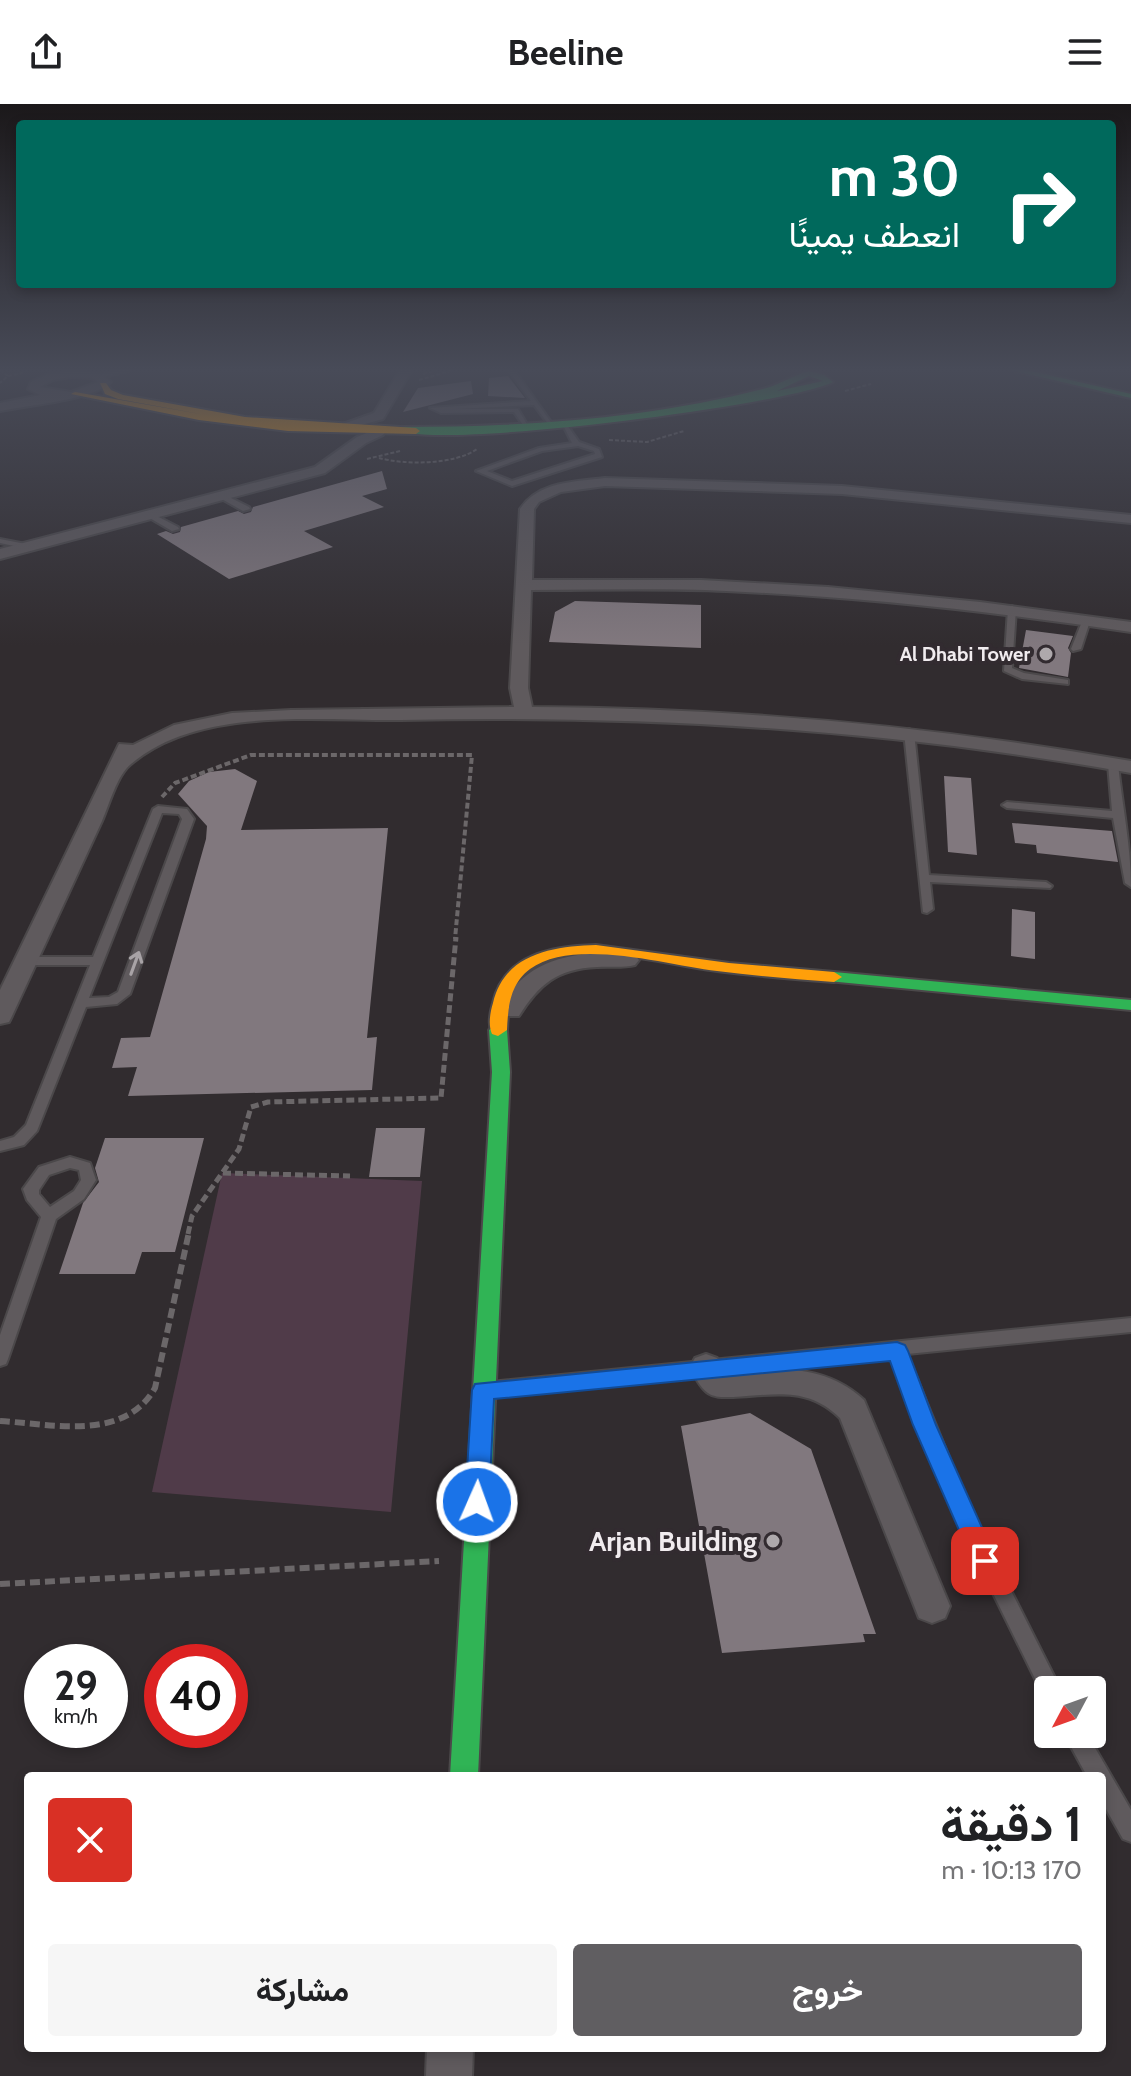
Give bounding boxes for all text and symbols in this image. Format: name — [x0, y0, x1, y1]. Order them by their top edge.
icon: share — [24, 30, 68, 74]
text: Beeline — [507, 30, 624, 74]
icon: menu — [1063, 30, 1107, 74]
text: 30 m — [829, 142, 960, 210]
icon: right — [988, 152, 1092, 256]
text: انعطف يمينًا — [788, 212, 960, 256]
place label: Al Dhabi Tower — [900, 642, 1030, 666]
marker: Al Dhabi Tower — [1037, 645, 1055, 663]
one-way arrow — [129, 951, 143, 976]
position arrow — [435, 1460, 519, 1544]
place label: Arjan Building — [589, 1524, 757, 1558]
pin — [951, 1527, 1019, 1595]
marker: Arjan Building — [764, 1532, 782, 1550]
icon: arrive — [963, 1539, 1007, 1583]
speed limit sign: 40 — [144, 1644, 248, 1748]
text: 29 — [54, 1661, 98, 1710]
north arrow — [1034, 1676, 1106, 1748]
map controls — [1034, 1676, 1106, 1748]
text: km/h — [54, 1704, 98, 1728]
text: 1 دقيقة — [940, 1795, 1082, 1853]
button: close — [48, 1798, 132, 1882]
text: 170 m · 10:13 — [941, 1854, 1082, 1886]
button: مشاركة — [48, 1944, 557, 2036]
button: خروج — [573, 1944, 1082, 2036]

